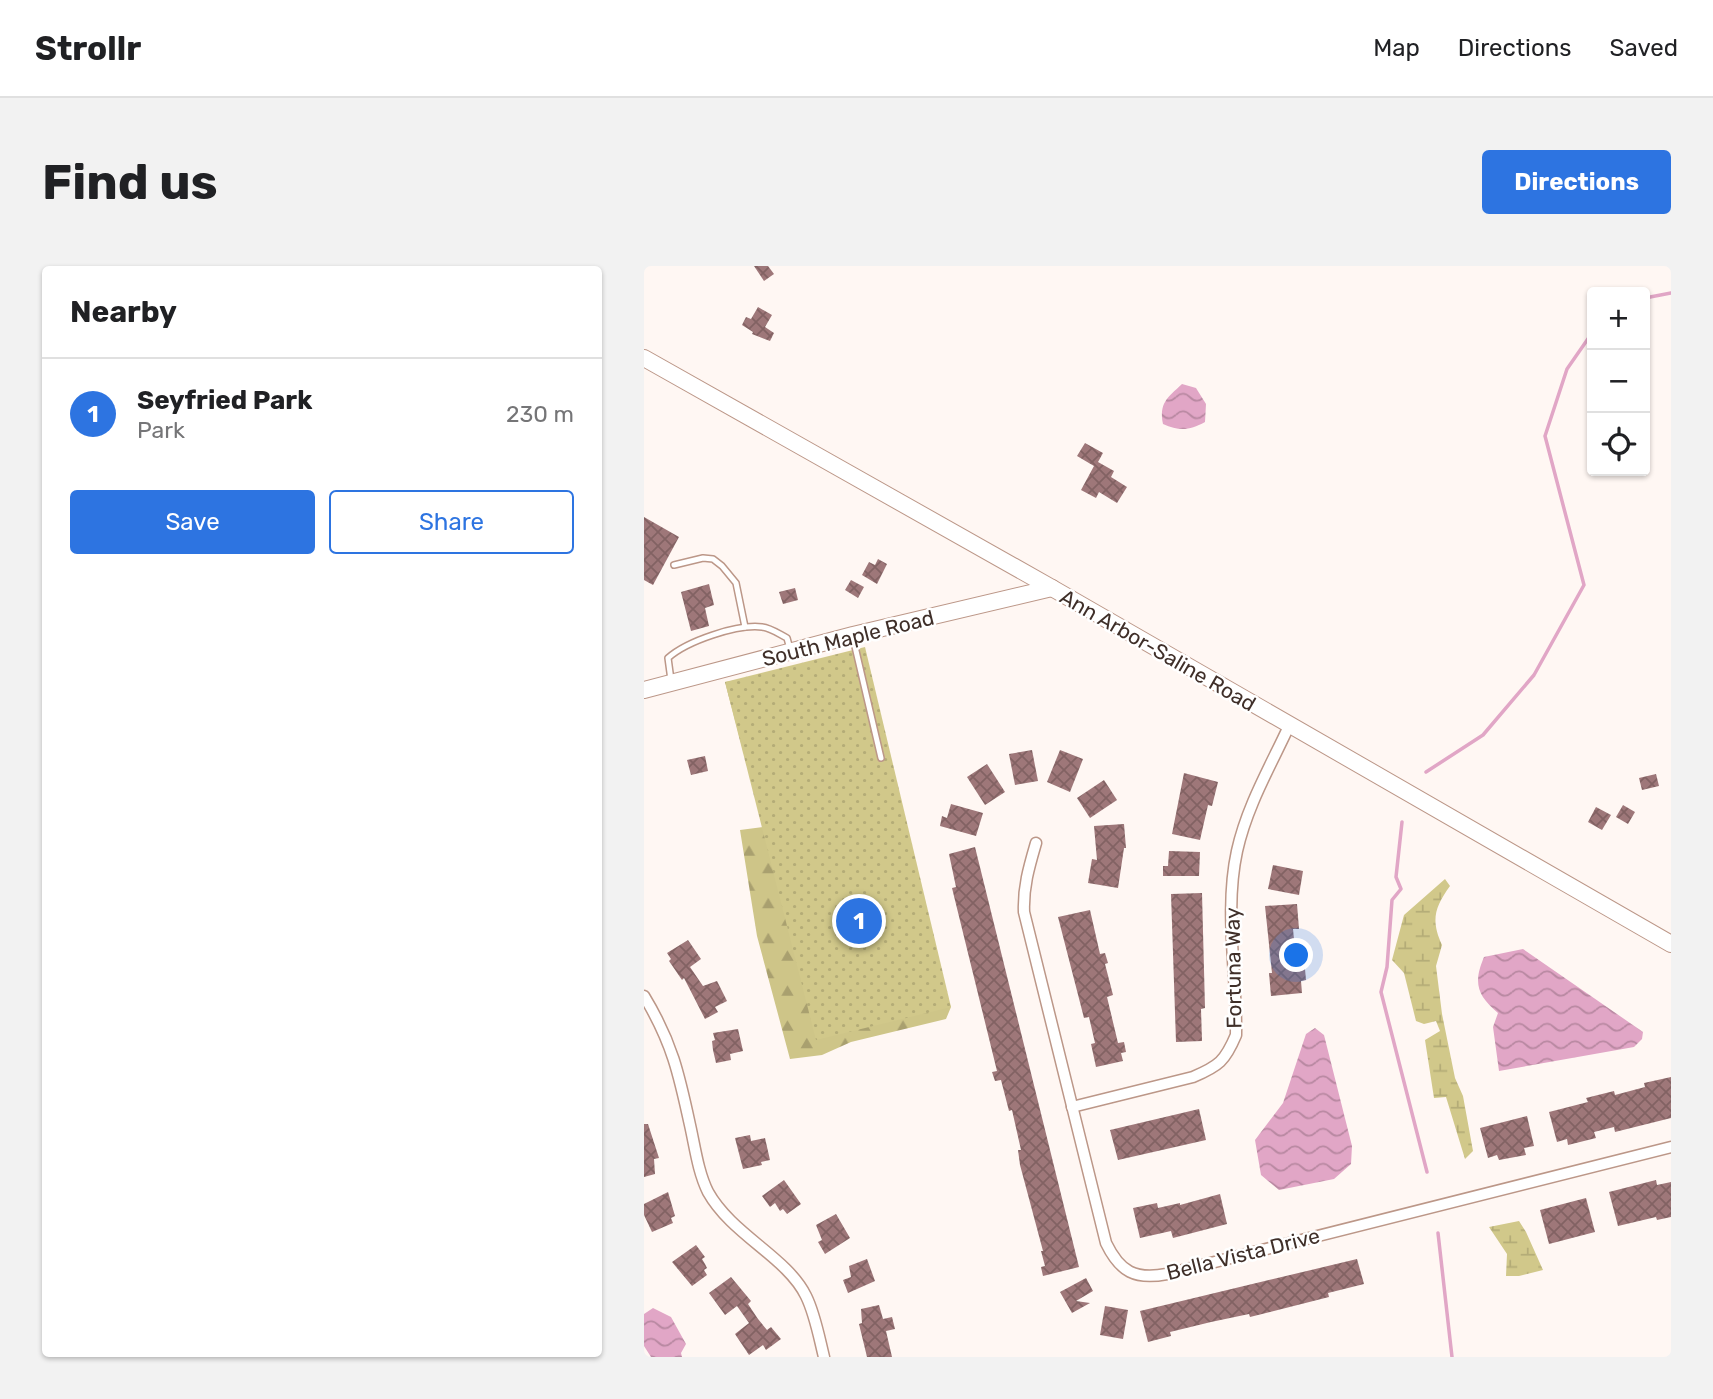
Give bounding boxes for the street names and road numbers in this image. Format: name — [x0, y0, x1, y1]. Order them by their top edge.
street label: Ann Arbor-Saline Road — [1056, 584, 1260, 716]
street label: South Maple Road — [759, 605, 937, 671]
street label: Fortuna Way — [1219, 907, 1247, 1029]
street label: Bella Vista Drive — [1164, 1223, 1322, 1285]

